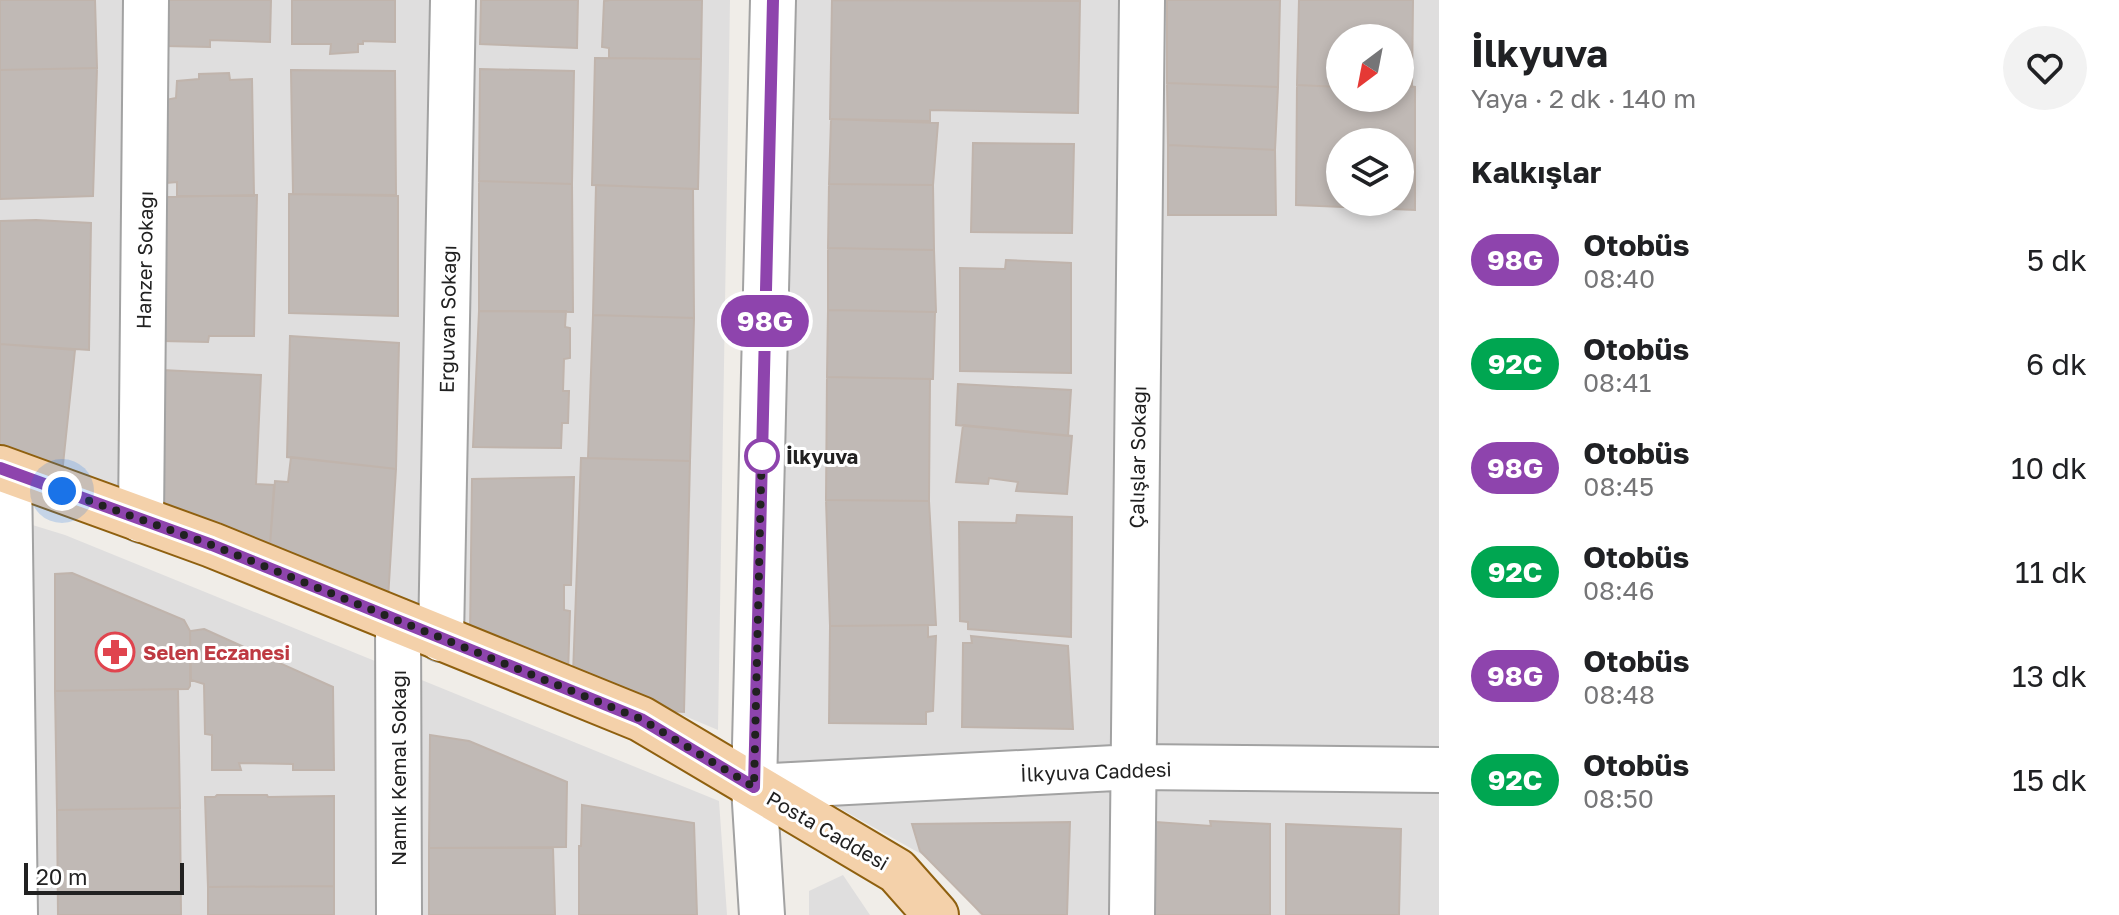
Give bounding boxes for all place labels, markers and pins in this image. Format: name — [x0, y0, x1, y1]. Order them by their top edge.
marker: İlkyuva — [745, 439, 779, 473]
place label: İlkyuva — [786, 444, 858, 468]
pharmacy icon: Selen Eczanesi — [94, 631, 136, 673]
place label: Selen Eczanesi — [143, 640, 290, 664]

